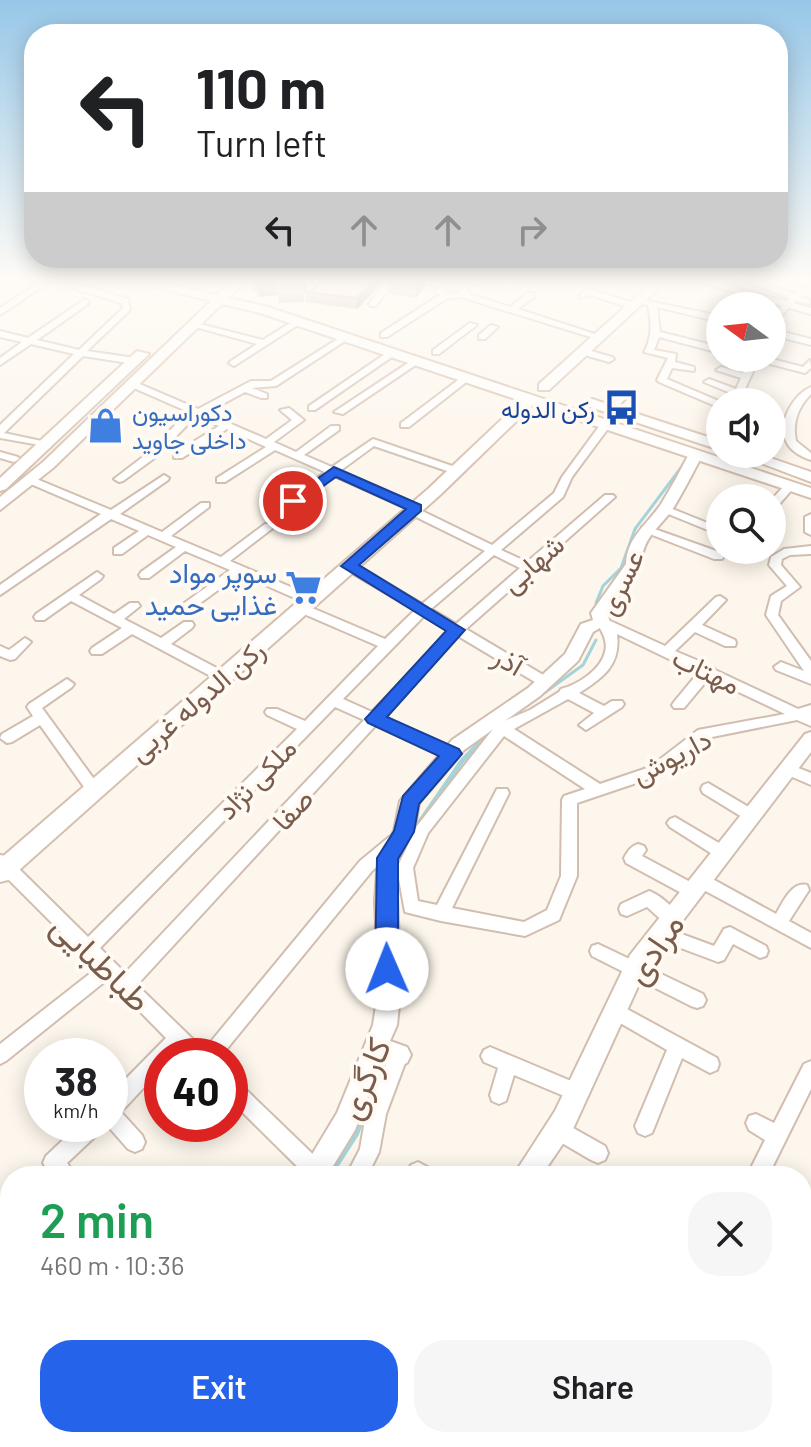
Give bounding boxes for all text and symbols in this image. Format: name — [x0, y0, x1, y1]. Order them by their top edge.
text: 110 m — [196, 53, 326, 120]
icon: left — [64, 56, 168, 160]
text: Turn left — [196, 121, 327, 164]
icon: left — [258, 208, 302, 252]
icon: ahead — [342, 208, 386, 252]
icon: ahead — [426, 208, 470, 252]
icon: right — [510, 208, 554, 252]
north arrow — [706, 292, 786, 372]
map controls — [706, 292, 786, 564]
button: sound — [706, 388, 786, 468]
bus stop icon: رکن الدوله — [602, 389, 640, 427]
place label: رکن الدوله — [501, 394, 595, 425]
place label: دکوراسیون داخلی جاوید — [132, 397, 246, 456]
shop icon: دکوراسیون داخلی جاوید — [87, 406, 125, 444]
pin — [259, 467, 327, 535]
icon: arrive — [271, 479, 315, 523]
button: search — [706, 484, 786, 564]
street label: شهابی — [494, 526, 572, 601]
street label: عسری — [590, 544, 652, 621]
place label: سوپر مواد غذایی حمید — [145, 555, 277, 622]
supermarket icon: سوپر مواد غذایی حمید — [284, 569, 322, 607]
street label: رکن الدوله غربی — [121, 632, 272, 770]
street label: آذر — [486, 637, 532, 685]
street label: مهتاب — [667, 639, 747, 703]
street label: داریوش — [625, 721, 718, 793]
street label: ملکی نژاد — [209, 730, 304, 827]
street label: صفا — [264, 781, 320, 837]
street label: طباطبایی — [42, 905, 160, 1021]
street label: مرادی — [614, 905, 693, 993]
position arrow — [345, 927, 429, 1011]
street label: کارگری — [328, 1031, 400, 1126]
speed limit sign: 40 — [144, 1038, 248, 1142]
text: 38 — [54, 1056, 98, 1104]
text: km/h — [53, 1098, 99, 1122]
text: 2 min — [40, 1190, 154, 1248]
button: close — [688, 1192, 772, 1276]
text: 460 m · 10:36 — [40, 1249, 184, 1280]
button: Exit — [40, 1340, 398, 1432]
button: Share — [414, 1340, 772, 1432]

